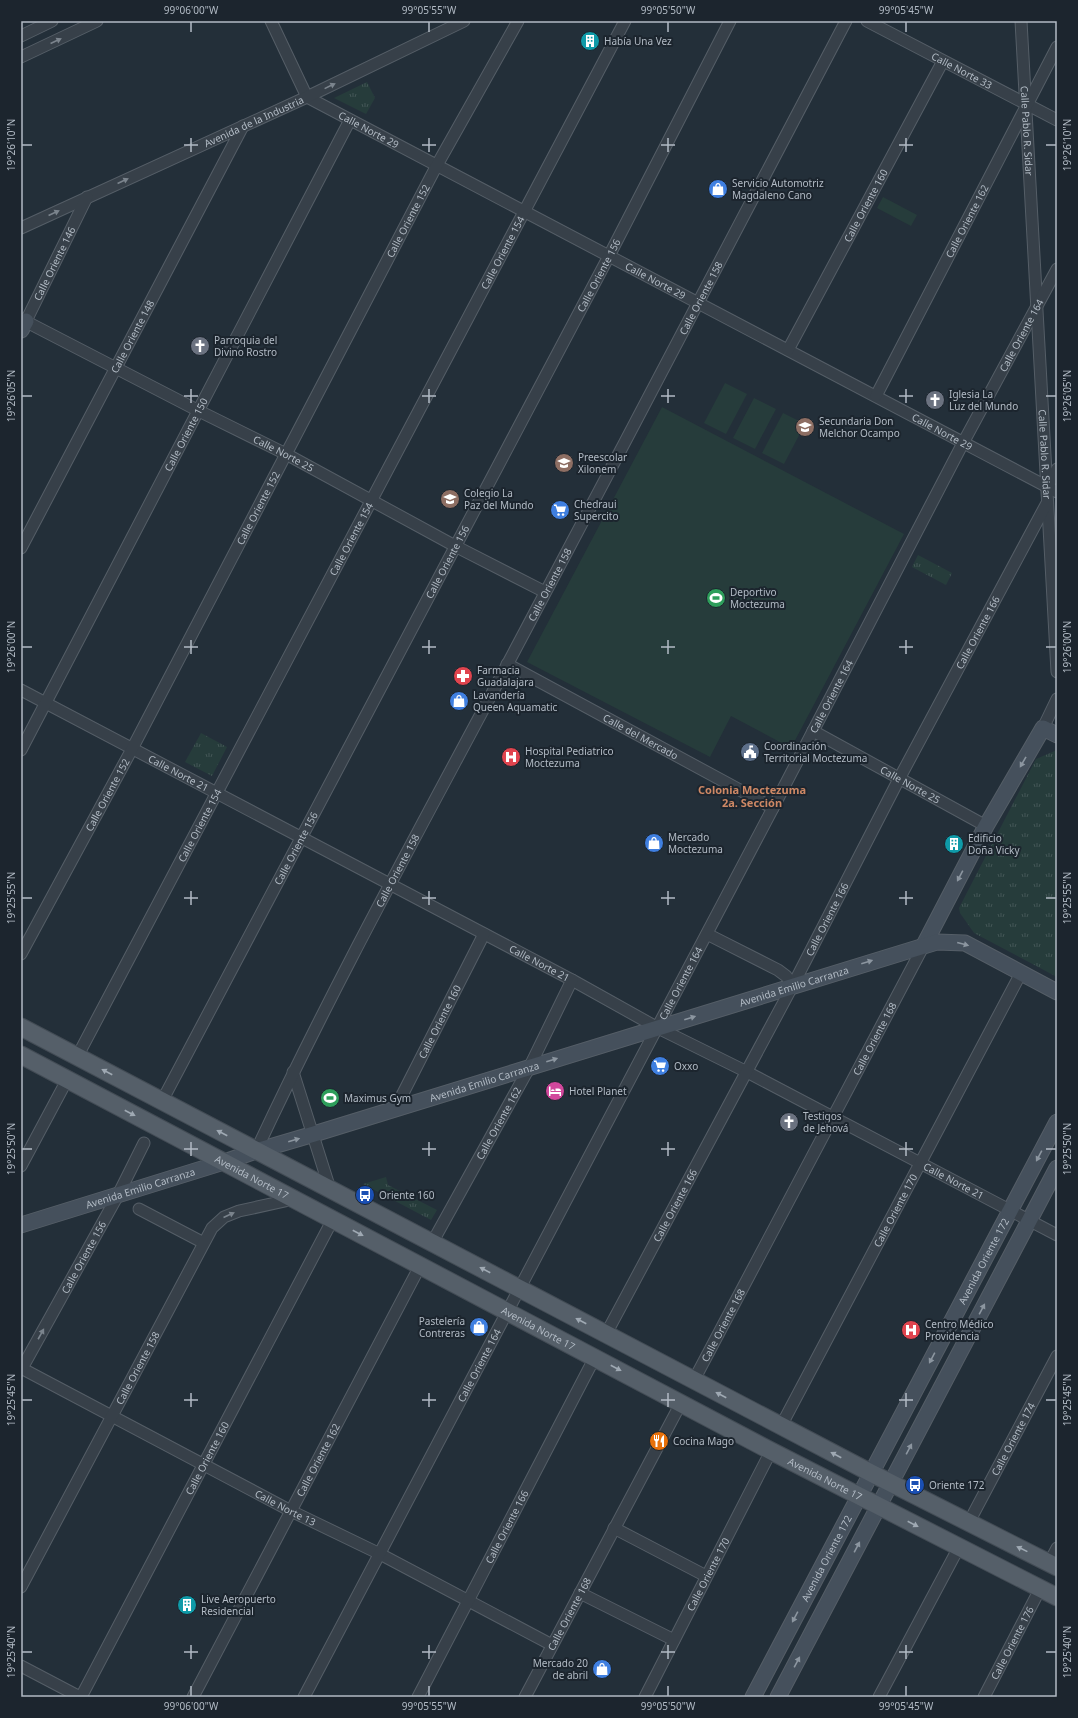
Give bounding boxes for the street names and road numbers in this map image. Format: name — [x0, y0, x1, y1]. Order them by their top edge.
street label: Calle Norte 33 — [929, 49, 995, 92]
street label: Calle Pablo R. Sidar — [1018, 85, 1037, 176]
street label: Avenida de la Industria — [202, 92, 306, 150]
street label: Calle Norte 29 — [336, 108, 402, 151]
street label: Calle Oriente 160 — [840, 166, 891, 244]
street label: Calle Oriente 152 — [383, 182, 433, 260]
street label: Calle Oriente 162 — [942, 182, 992, 260]
street label: Calle Oriente 154 — [477, 213, 528, 292]
street label: Calle Oriente 146 — [30, 224, 78, 303]
street label: Calle Oriente 156 — [574, 236, 624, 314]
street label: Calle Norte 29 — [623, 259, 688, 302]
street label: Calle Oriente 158 — [676, 259, 726, 337]
street label: Calle Oriente 164 — [996, 296, 1047, 374]
street label: Calle Oriente 148 — [107, 297, 157, 376]
street label: Calle Oriente 150 — [161, 395, 211, 474]
street label: Calle Pablo R. Sidar — [1035, 409, 1054, 500]
street label: Calle Norte 29 — [909, 410, 975, 453]
street label: Calle Norte 25 — [251, 432, 317, 475]
street label: Calle Oriente 152 — [233, 469, 283, 547]
street label: Calle Oriente 154 — [326, 500, 376, 578]
street label: Calle Oriente 156 — [422, 523, 472, 601]
street label: Calle Oriente 158 — [525, 545, 575, 624]
street label: Calle Oriente 166 — [952, 593, 1003, 671]
street label: Calle Oriente 164 — [806, 657, 856, 735]
street label: Calle del Mercado — [601, 710, 681, 762]
street label: Calle Norte 21 — [146, 751, 211, 795]
street label: Calle Oriente 152 — [82, 756, 133, 834]
street label: Calle Norte 25 — [878, 762, 943, 807]
street label: Calle Oriente 154 — [174, 786, 225, 864]
street label: Calle Oriente 156 — [271, 809, 321, 887]
street label: Calle Oriente 158 — [372, 831, 423, 910]
street label: Calle Oriente 166 — [802, 880, 852, 958]
street label: Calle Norte 21 — [507, 941, 572, 985]
street label: Calle Oriente 164 — [655, 944, 706, 1022]
street label: Avenida Emilio Carranza — [737, 963, 850, 1010]
street label: Calle Oriente 160 — [415, 982, 464, 1061]
street label: Calle Oriente 168 — [849, 1000, 900, 1078]
street label: Avenida Emilio Carranza — [428, 1058, 541, 1105]
street label: Calle Oriente 162 — [473, 1084, 524, 1162]
street label: Avenida Norte 17 — [213, 1152, 291, 1202]
street label: Calle Norte 21 — [921, 1159, 986, 1202]
street label: Avenida Emilio Carranza — [84, 1164, 197, 1212]
street label: Calle Oriente 166 — [650, 1166, 700, 1244]
street label: Calle Oriente 170 — [870, 1171, 920, 1249]
street label: Avenida Oriente 172 — [955, 1215, 1012, 1307]
street label: Calle Oriente 156 — [58, 1218, 109, 1296]
street label: Calle Oriente 168 — [698, 1286, 748, 1364]
street label: Avenida Norte 17 — [499, 1303, 578, 1353]
street label: Calle Oriente 164 — [454, 1326, 504, 1404]
street label: Calle Oriente 158 — [112, 1329, 163, 1407]
street label: Calle Oriente 174 — [988, 1400, 1038, 1478]
street label: Calle Oriente 160 — [182, 1419, 232, 1497]
street label: Calle Oriente 162 — [293, 1421, 343, 1499]
street label: Avenida Norte 17 — [786, 1454, 865, 1504]
street label: Calle Norte 13 — [253, 1486, 318, 1529]
street label: Calle Oriente 166 — [482, 1487, 532, 1566]
street label: Avenida Oriente 172 — [798, 1512, 855, 1604]
street label: Calle Oriente 170 — [683, 1535, 733, 1613]
street label: Calle Oriente 168 — [544, 1575, 594, 1653]
street label: Calle Oriente 176 — [987, 1604, 1037, 1682]

